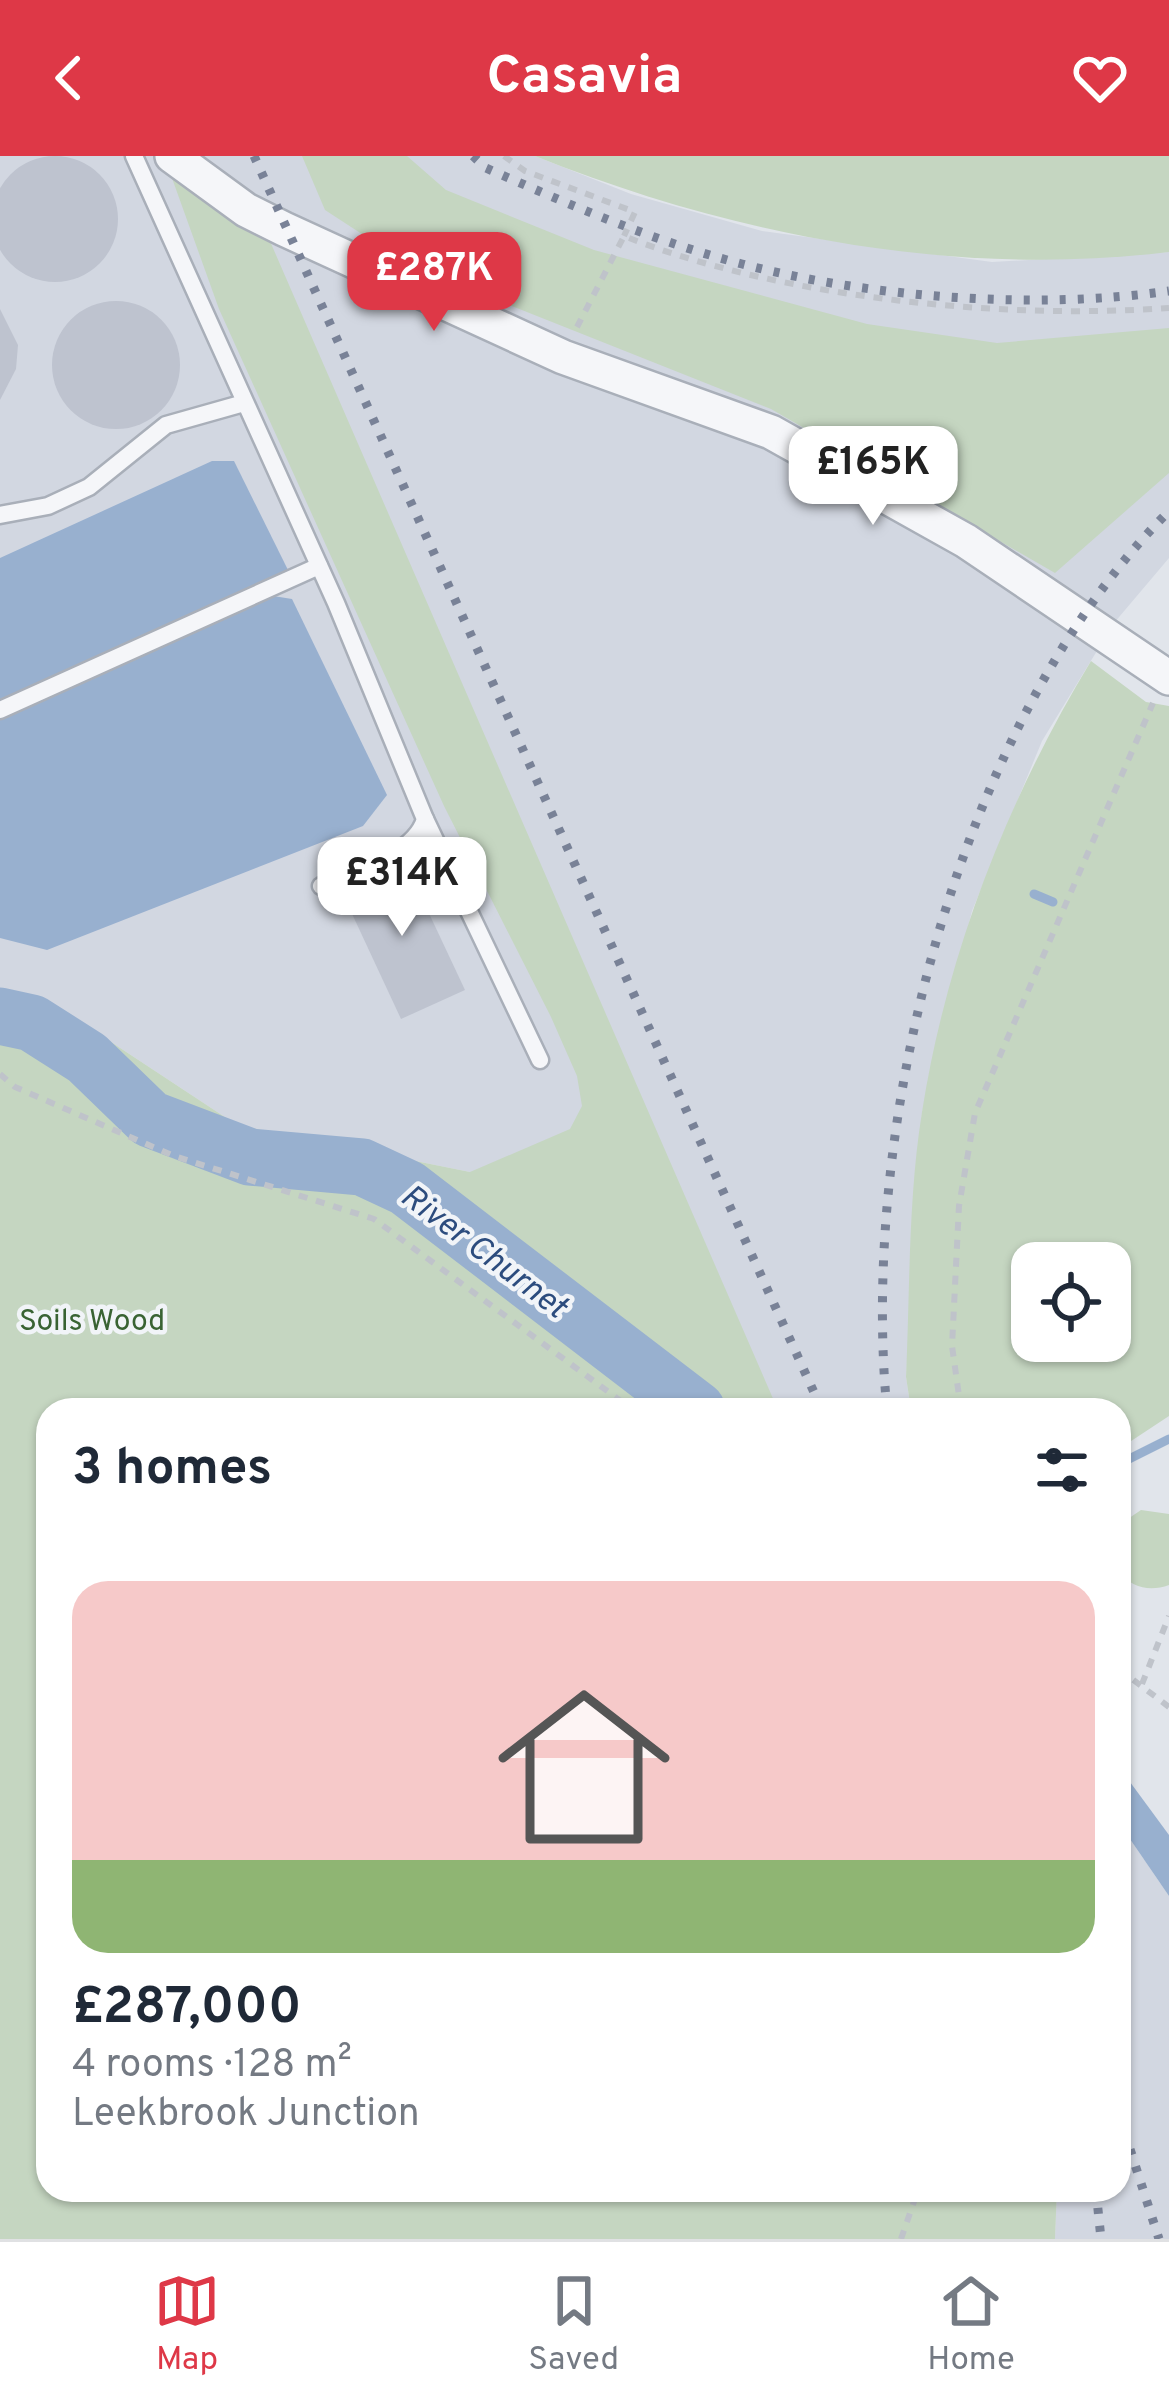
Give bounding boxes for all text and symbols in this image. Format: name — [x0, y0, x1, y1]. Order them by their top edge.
text: Casavia — [487, 44, 682, 113]
icon: back — [36, 45, 102, 111]
icon: heart — [1067, 45, 1133, 111]
pin: £287K — [350, 232, 518, 334]
text: £287K — [374, 246, 494, 295]
pin: £165K — [789, 426, 957, 528]
text: £165K — [816, 440, 930, 489]
pin: £314K — [318, 837, 486, 939]
text: £314K — [344, 851, 460, 900]
water label: River Churnet — [391, 1177, 576, 1331]
map controls — [1011, 1242, 1131, 1362]
button: locate — [1011, 1242, 1131, 1362]
park label: Soils Wood — [19, 1304, 165, 1341]
icon: filters — [1029, 1437, 1095, 1503]
text: 3 homes — [72, 1438, 272, 1503]
icon: home — [476, 1659, 692, 1875]
text: £287,000 — [72, 1977, 302, 2042]
text: 4 rooms · 128 m² — [72, 2042, 352, 2091]
text: Leekbrook Junction — [72, 2091, 420, 2140]
tab: Map — [154, 2268, 220, 2382]
tab: Saved — [528, 2268, 619, 2382]
tab: Home — [927, 2268, 1015, 2382]

